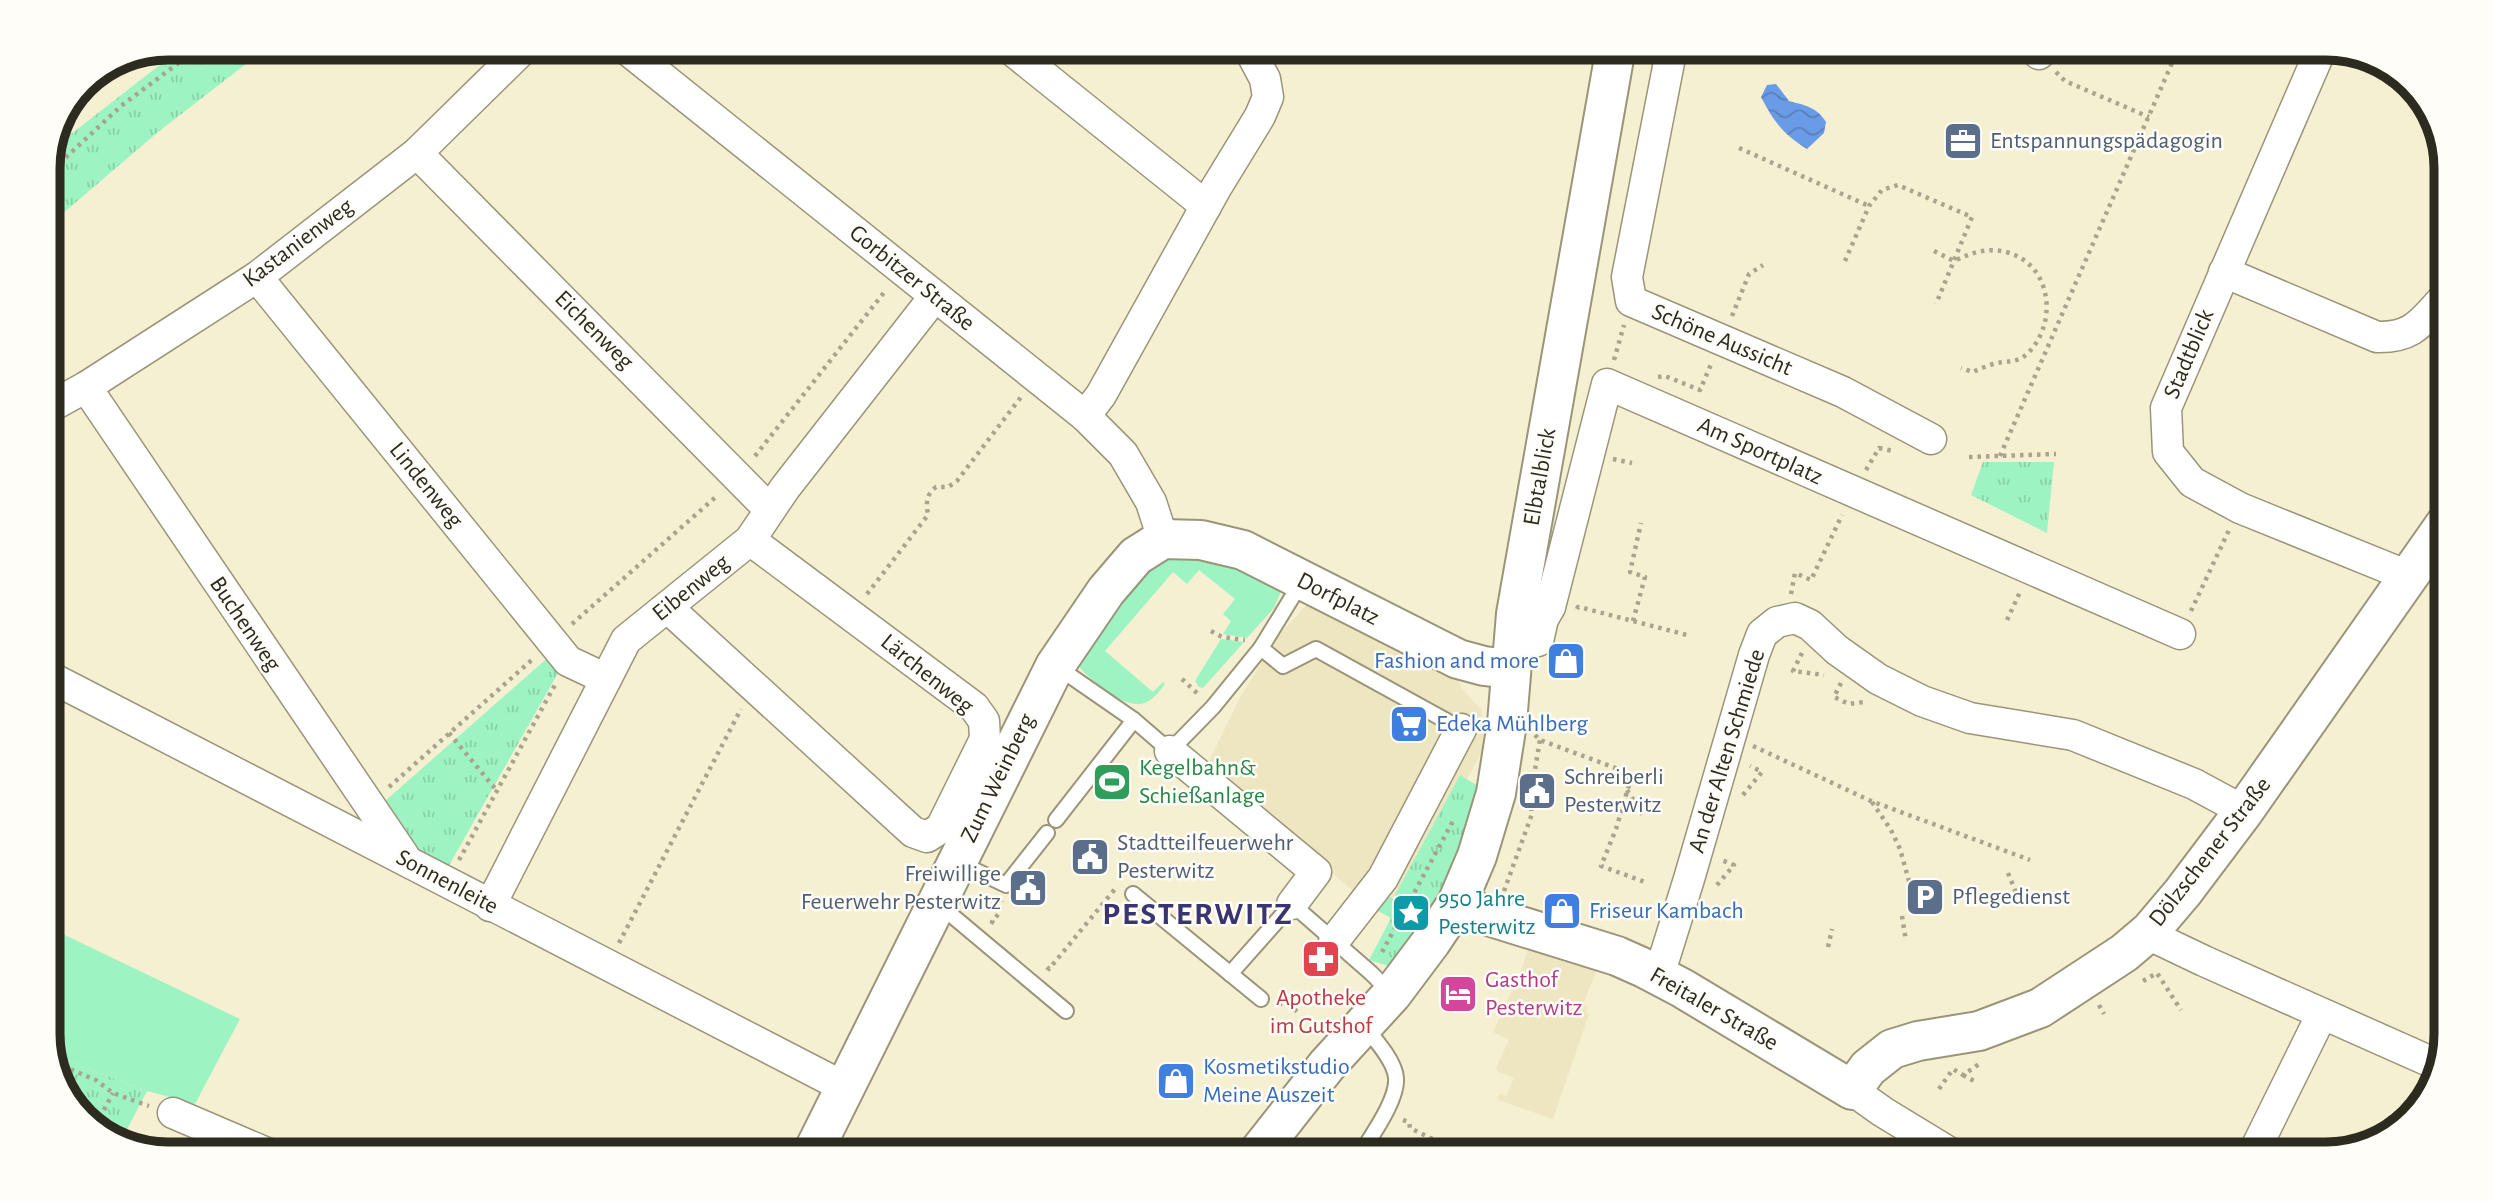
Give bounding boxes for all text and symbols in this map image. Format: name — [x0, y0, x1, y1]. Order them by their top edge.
office icon: Entspannungspädagogin — [1942, 120, 1984, 162]
place label: Entspannungspädagogin — [1990, 129, 2223, 153]
street label: Kastanienweg — [239, 194, 358, 292]
street label: Gorbitzer Straße — [845, 220, 979, 336]
street label: Eichenweg — [550, 286, 638, 374]
street label: Schöne Aussicht — [1648, 300, 1796, 381]
street label: Stadtblick — [2160, 306, 2219, 402]
street label: Am Sportplatz — [1694, 413, 1826, 489]
street label: Elbtalblick — [1520, 426, 1560, 528]
street label: Lindenweg — [385, 438, 468, 532]
street label: Eibenweg — [648, 550, 734, 626]
street label: Dorfplatz — [1293, 568, 1383, 630]
street label: Buchenweg — [205, 572, 285, 676]
street label: Lärchenweg — [876, 630, 978, 719]
shop icon: Fashion and more — [1545, 640, 1587, 682]
street label: An der Alten Schmiede — [1685, 646, 1769, 856]
place label: Fashion and more — [1374, 649, 1539, 673]
supermarket icon: Edeka Mühlberg — [1388, 703, 1430, 745]
street label: Zum Weinberg — [957, 710, 1040, 846]
place label: Edeka Mühlberg — [1436, 712, 1588, 736]
place label: Kegelbahn& Schießanlage — [1139, 756, 1265, 808]
sports icon: Kegelbahn& Schießanlage — [1091, 761, 1133, 803]
place label: Schreiberli Pesterwitz — [1564, 765, 1664, 817]
public building icon: Schreiberli Pesterwitz — [1516, 770, 1558, 812]
street label: Dölzschener Straße — [2145, 773, 2275, 931]
place label: Stadtteilfeuerwehr Pesterwitz — [1117, 831, 1294, 883]
public building icon: Stadtteilfeuerwehr Pesterwitz — [1069, 836, 1111, 878]
street label: Sonnenleite — [392, 845, 502, 919]
place label: Freiwillige Feuerwehr Pesterwitz — [801, 862, 1001, 914]
public building icon: Freiwillige Feuerwehr Pesterwitz — [1007, 867, 1049, 909]
parking icon: Pflegedienst — [1904, 876, 1946, 918]
place label: Pflegedienst — [1952, 885, 2070, 909]
place label: 950 Jahre Pesterwitz — [1438, 887, 1535, 939]
shop icon: Friseur Kambach — [1541, 890, 1583, 932]
place icon: 950 Jahre Pesterwitz — [1390, 892, 1432, 934]
district label: PESTERWITZ — [1102, 898, 1294, 930]
place label: Friseur Kambach — [1589, 899, 1744, 923]
pharmacy icon: Apotheke im Gutshof — [1300, 938, 1342, 980]
street label: Freitaler Straße — [1646, 963, 1782, 1055]
place label: Gasthof Pesterwitz — [1485, 968, 1582, 1020]
hotel icon: Gasthof Pesterwitz — [1437, 973, 1479, 1015]
place label: Apotheke im Gutshof — [1270, 986, 1374, 1038]
place label: Kosmetikstudio Meine Auszeit — [1203, 1055, 1350, 1107]
shop icon: Kosmetikstudio Meine Auszeit — [1155, 1060, 1197, 1102]

